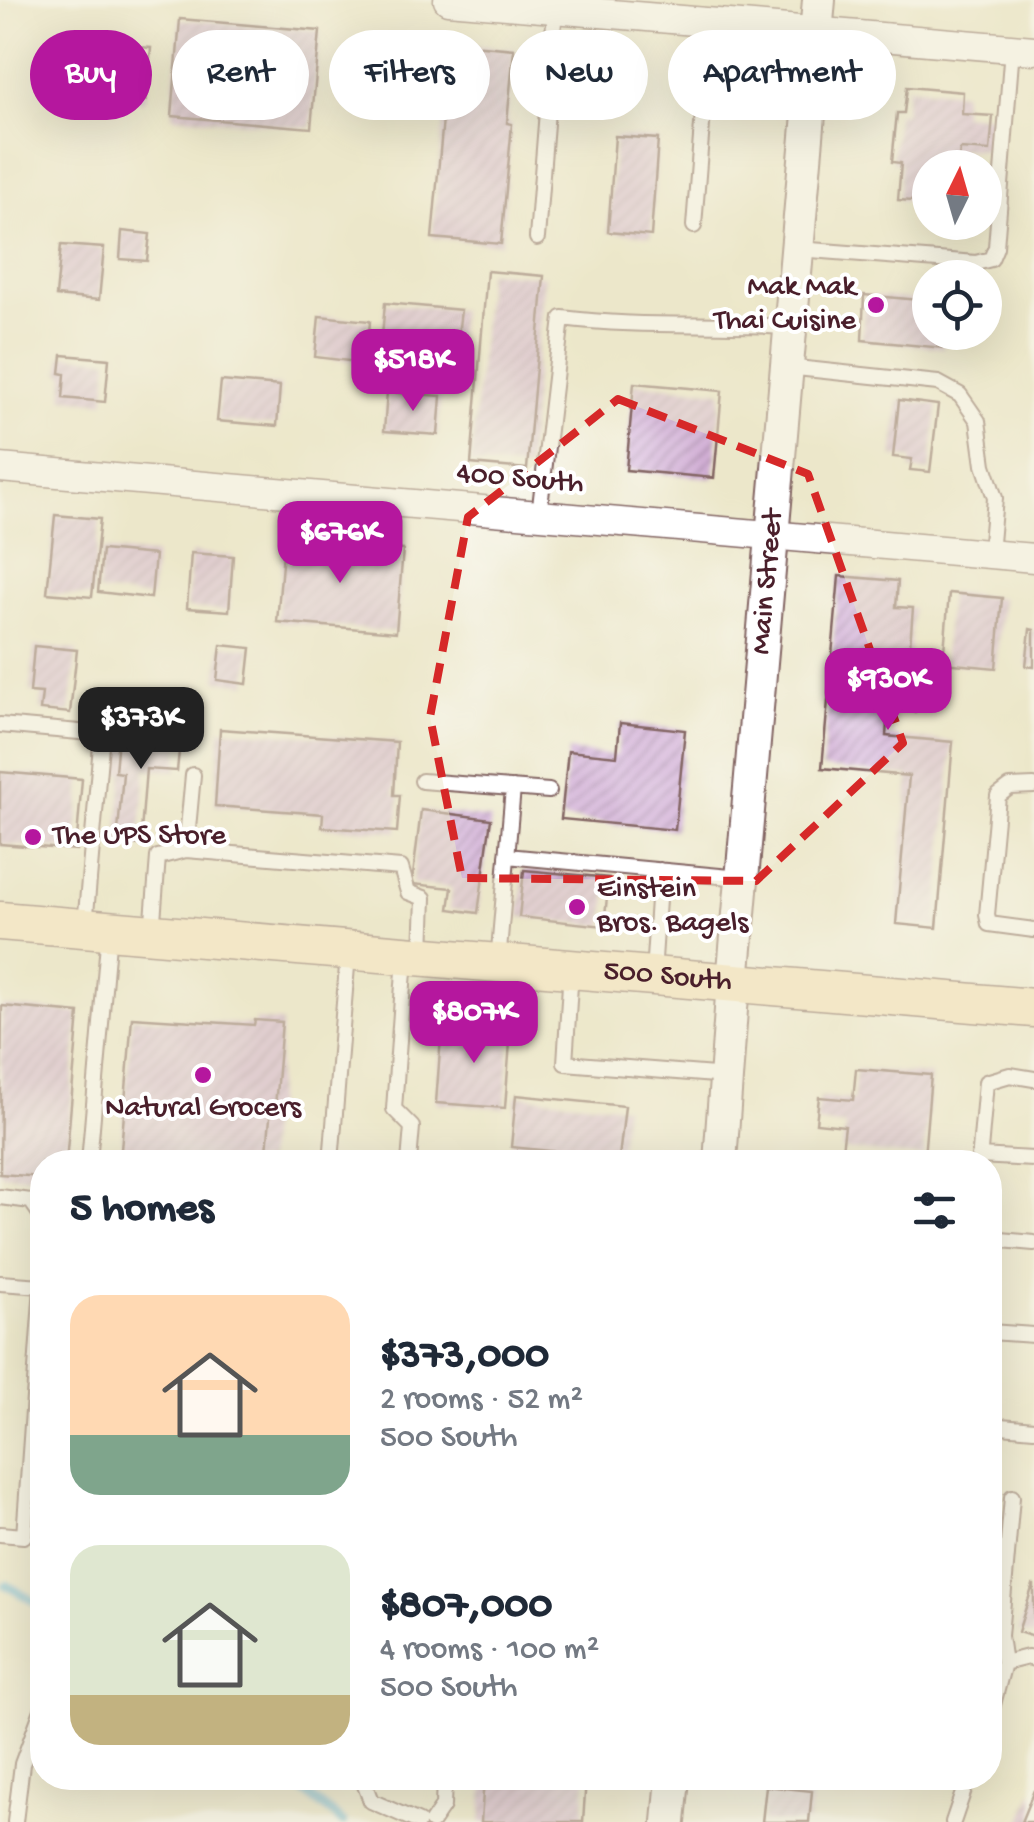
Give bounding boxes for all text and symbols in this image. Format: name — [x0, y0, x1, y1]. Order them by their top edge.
chip: Buy — [30, 30, 152, 120]
chip: Rent — [172, 30, 309, 120]
chip: Filters — [329, 30, 490, 120]
chip: New — [510, 30, 648, 120]
chip: Apartment — [668, 30, 896, 120]
north arrow — [912, 150, 1002, 240]
map controls — [912, 150, 1002, 350]
button: locate — [912, 260, 1002, 350]
place label: Mak Mak Thai Cuisine — [712, 271, 859, 340]
marker: Mak Mak Thai Cuisine — [865, 294, 887, 316]
pin: $518K — [343, 329, 483, 414]
text: $518K — [373, 342, 453, 380]
street label: 400 South — [455, 457, 585, 503]
pin: $676K — [270, 501, 410, 586]
street label: Main Street — [744, 505, 792, 656]
text: $676K — [299, 514, 381, 552]
pin: $930K — [818, 648, 958, 733]
text: $930K — [847, 661, 929, 699]
pin: $373K — [71, 687, 211, 772]
text: $373K — [100, 700, 182, 738]
place label: The UPS Store — [51, 820, 226, 855]
marker: The UPS Store — [22, 826, 44, 848]
place label: Einstein Bros. Bagels — [596, 873, 749, 942]
marker: Einstein Bros. Bagels — [566, 896, 588, 918]
street label: 500 South — [602, 954, 733, 1000]
pin: $807K — [404, 981, 544, 1066]
text: $807K — [432, 994, 516, 1032]
marker: Natural Grocers — [192, 1064, 214, 1086]
place label: Natural Grocers — [105, 1092, 302, 1127]
icon: filters — [907, 1183, 962, 1238]
text: 5 homes — [70, 1186, 213, 1235]
text: $373,000 — [380, 1333, 549, 1382]
icon: home — [150, 1335, 270, 1455]
text: 2 rooms · 52 m² — [380, 1382, 583, 1420]
text: 500 South — [380, 1420, 517, 1458]
text: $807,000 — [380, 1583, 552, 1632]
icon: home — [150, 1585, 270, 1705]
text: 4 rooms · 100 m² — [380, 1632, 599, 1670]
text: 500 South — [380, 1670, 517, 1708]

